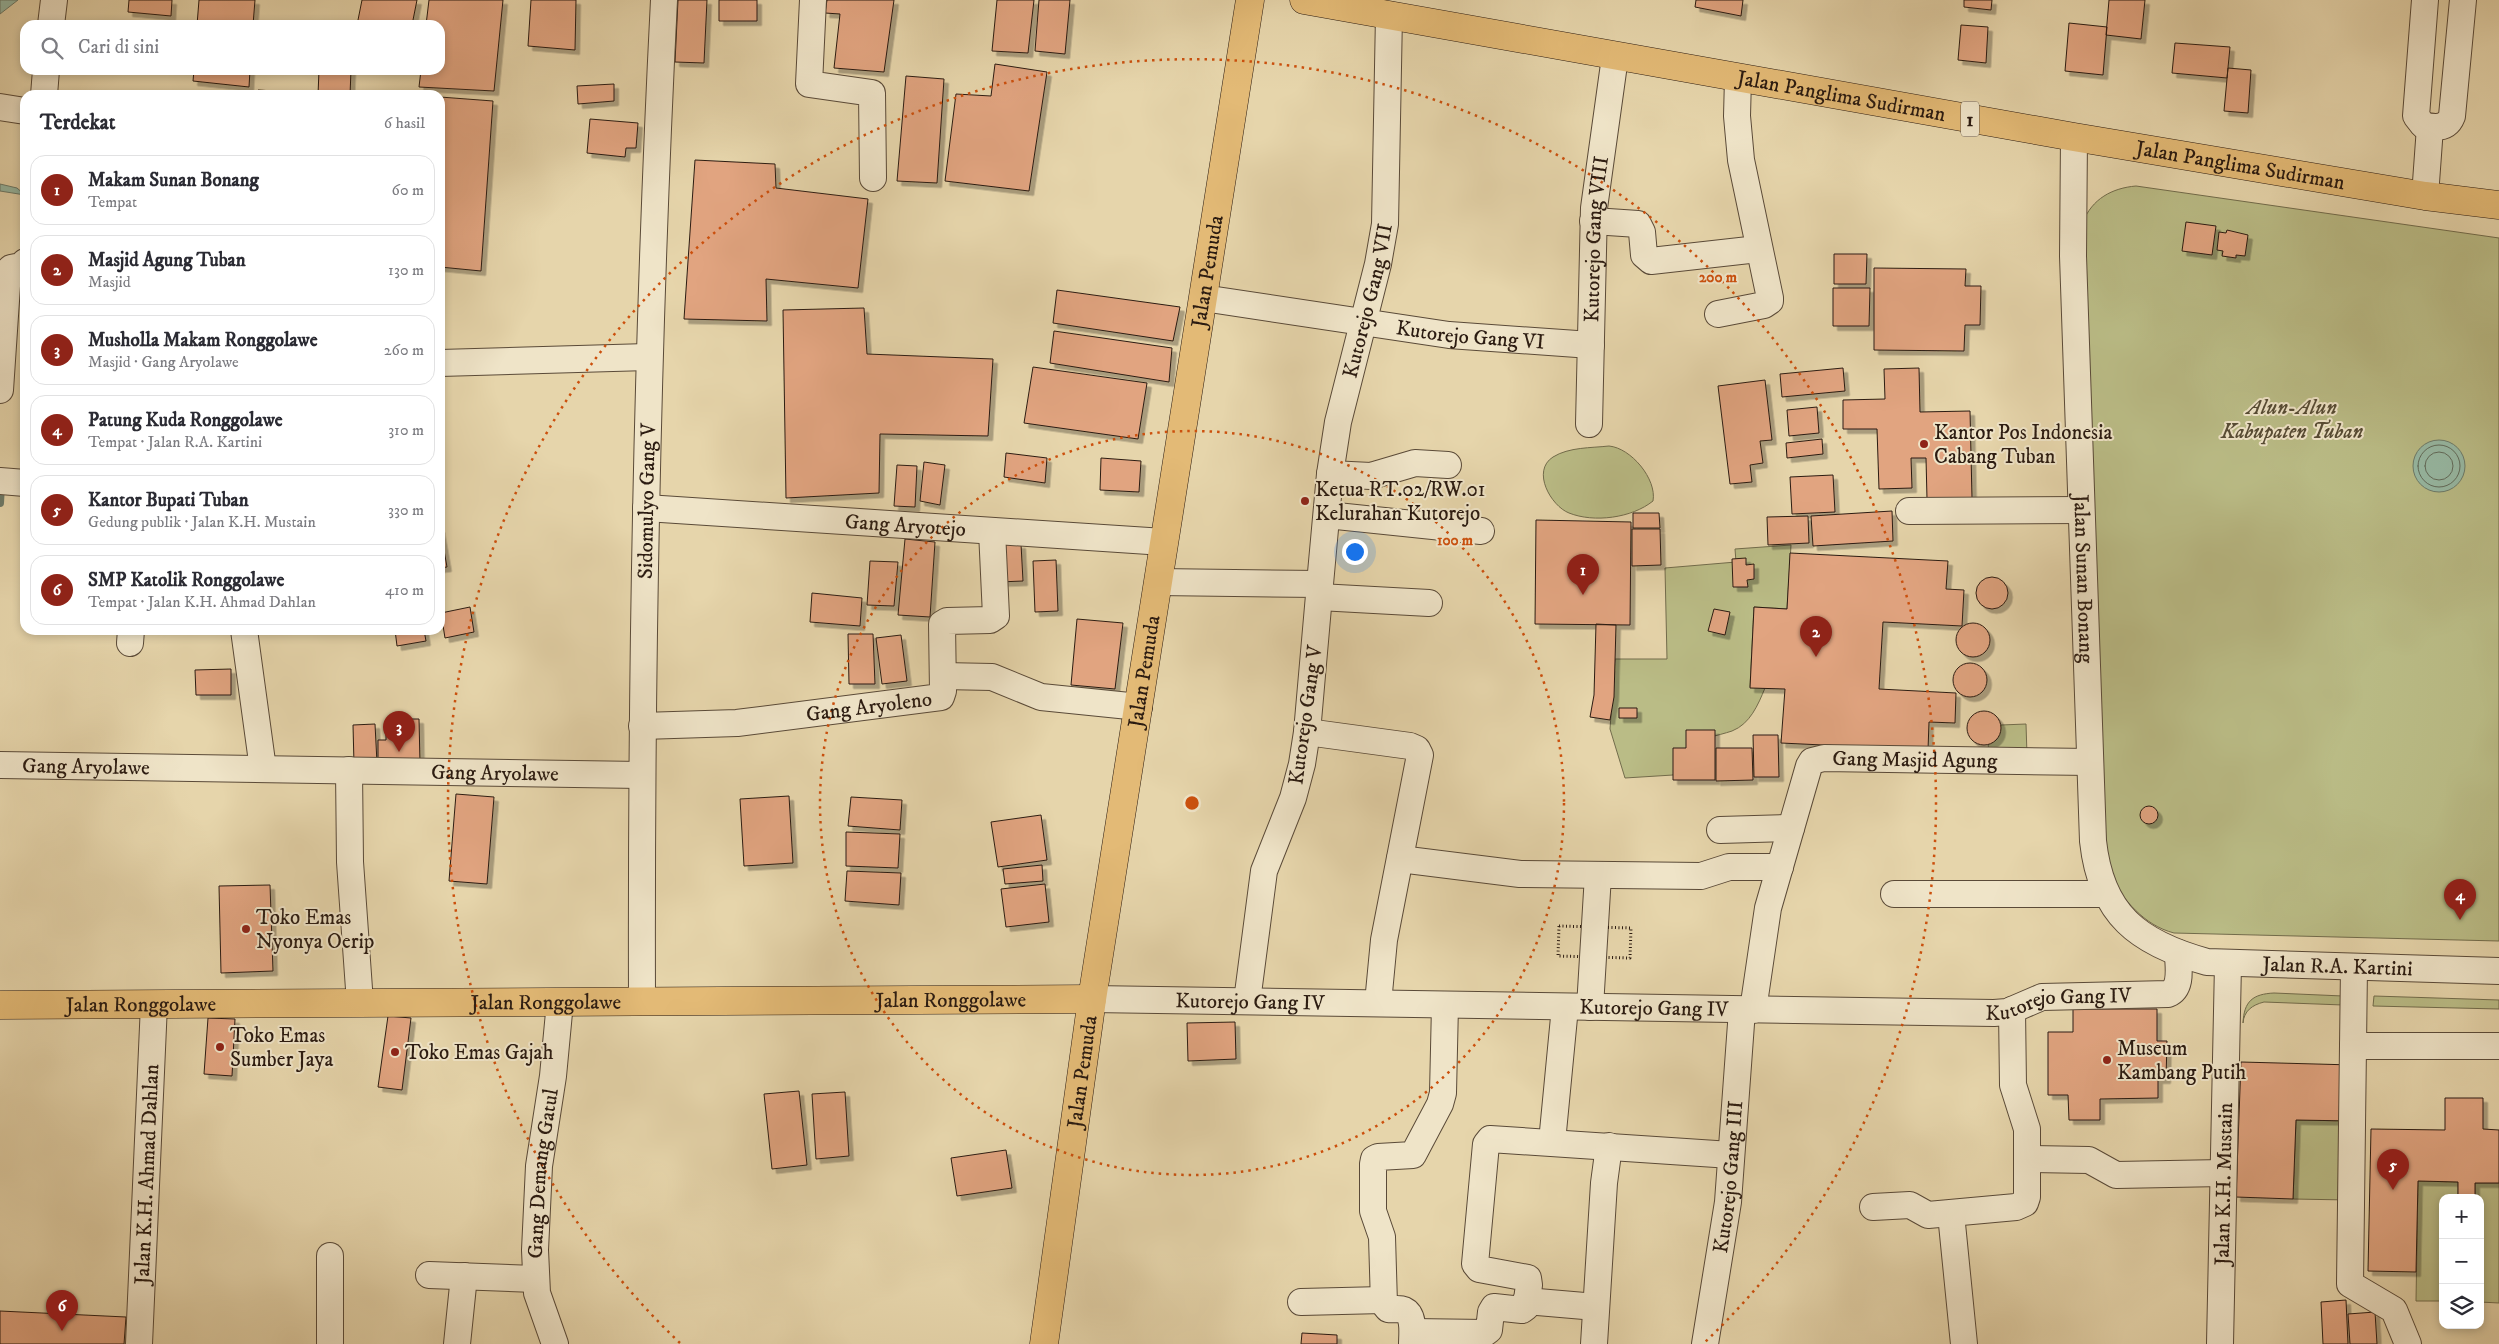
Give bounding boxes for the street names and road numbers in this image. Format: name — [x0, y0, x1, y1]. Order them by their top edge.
street label: Jalan Panglima Sudirman — [1733, 65, 1948, 128]
road number: 1 — [1961, 102, 1979, 136]
street label: Jalan Panglima Sudirman — [2132, 135, 2347, 196]
street label: Kutorejo Gang VIII — [1579, 155, 1615, 323]
street label: Jalan Pemuda — [1186, 213, 1230, 332]
street label: Kutorejo Gang VII — [1338, 222, 1399, 381]
street label: Kutorejo Gang VI — [1394, 315, 1545, 356]
street label: Sidomulyo Gang V — [633, 422, 662, 579]
street label: Jalan Sunan Bonang — [2067, 492, 2099, 664]
street label: Gang Aryotejo — [844, 509, 967, 543]
street label: Jalan Pemuda — [1123, 613, 1167, 732]
street label: Kutorejo Gang V — [1283, 643, 1329, 786]
street label: Gang Aryoleno — [805, 686, 933, 728]
street label: Gang Masjid Agung — [1832, 746, 1998, 775]
street label: Gang Aryolawe — [22, 753, 150, 781]
street label: Gang Aryolawe — [431, 760, 559, 788]
street label: Jalan R.A. Kartini — [2260, 952, 2413, 982]
street label: Kutorejo Gang IV — [1985, 983, 2132, 1027]
street label: Jalan Ronggolawe — [874, 987, 1027, 1014]
street label: Kutorejo Gang IV — [1175, 988, 1325, 1017]
street label: Jalan Ronggolawe — [469, 990, 622, 1016]
street label: Jalan Ronggolawe — [64, 992, 217, 1019]
street label: Kutorejo Gang IV — [1579, 995, 1729, 1023]
street label: Jalan Pemuda — [1062, 1014, 1104, 1132]
street label: Jalan K.H. Ahmad Dahlan — [130, 1063, 165, 1287]
street label: Gang Demang Gatul — [523, 1086, 565, 1259]
street label: Kutorejo Gang III — [1708, 1100, 1749, 1255]
street label: Jalan K.H. Mustain — [2210, 1102, 2239, 1268]

